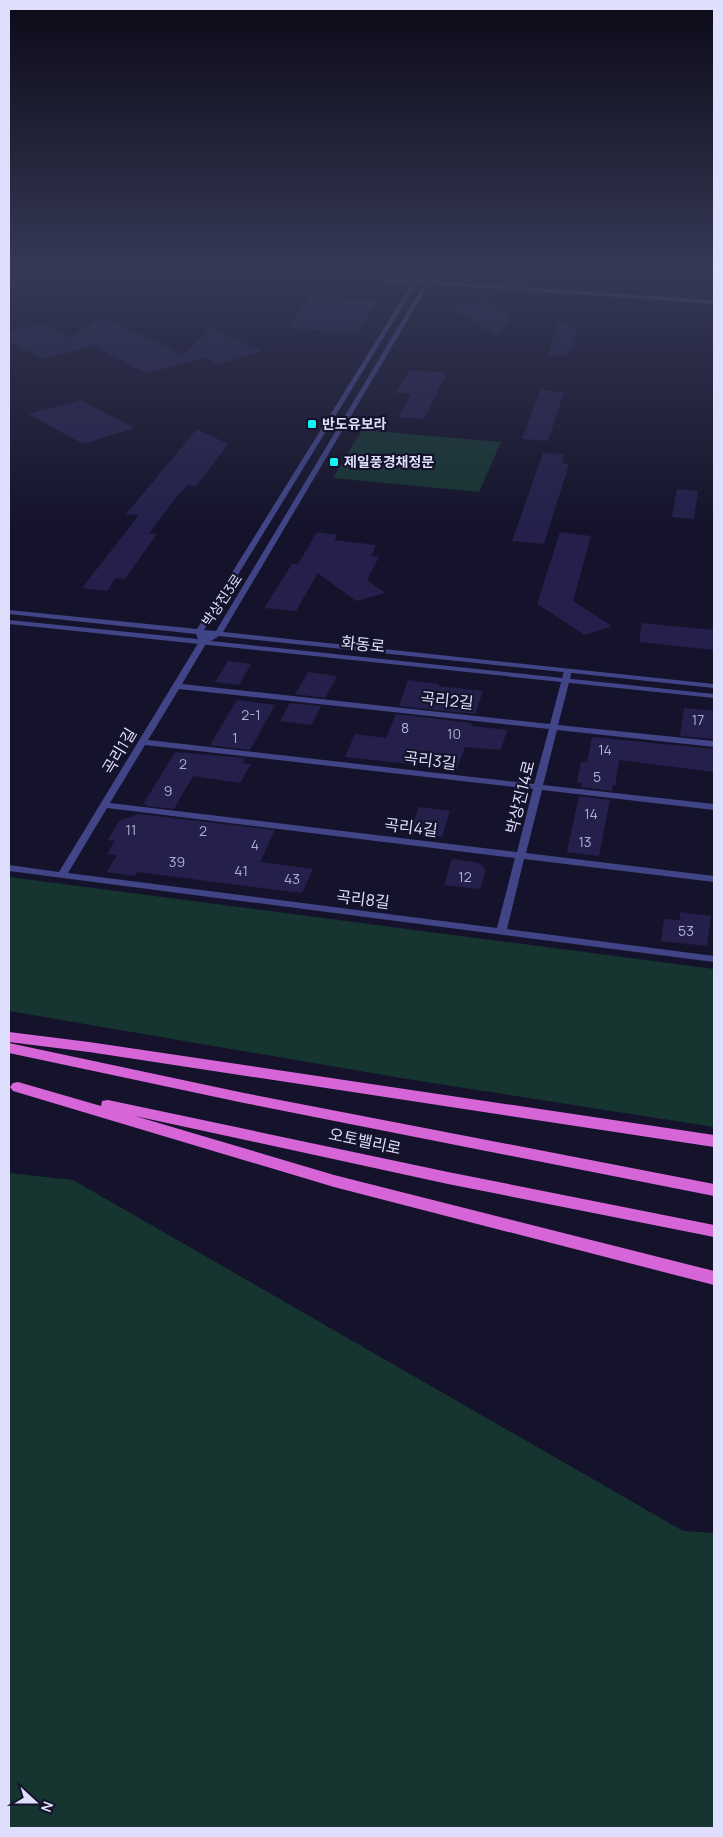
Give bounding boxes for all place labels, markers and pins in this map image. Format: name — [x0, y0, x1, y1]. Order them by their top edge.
place label: 반도유보라 — [322, 414, 387, 433]
marker: 반도유보라 — [306, 418, 318, 430]
place label: 제일풍경채정문 — [344, 452, 434, 471]
marker: 제일풍경채정문 — [328, 456, 340, 468]

